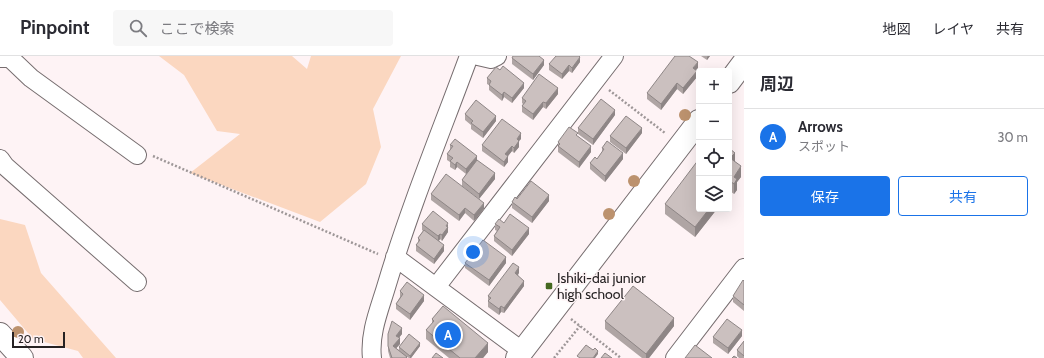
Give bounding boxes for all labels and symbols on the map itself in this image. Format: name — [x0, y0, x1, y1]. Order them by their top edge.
your location — [463, 242, 483, 262]
place label: Ishiki-dai junior high school — [557, 269, 646, 303]
marker: Ishiki-dai junior high school — [544, 281, 554, 291]
pin: A — [435, 320, 461, 350]
scale bar — [12, 330, 65, 349]

